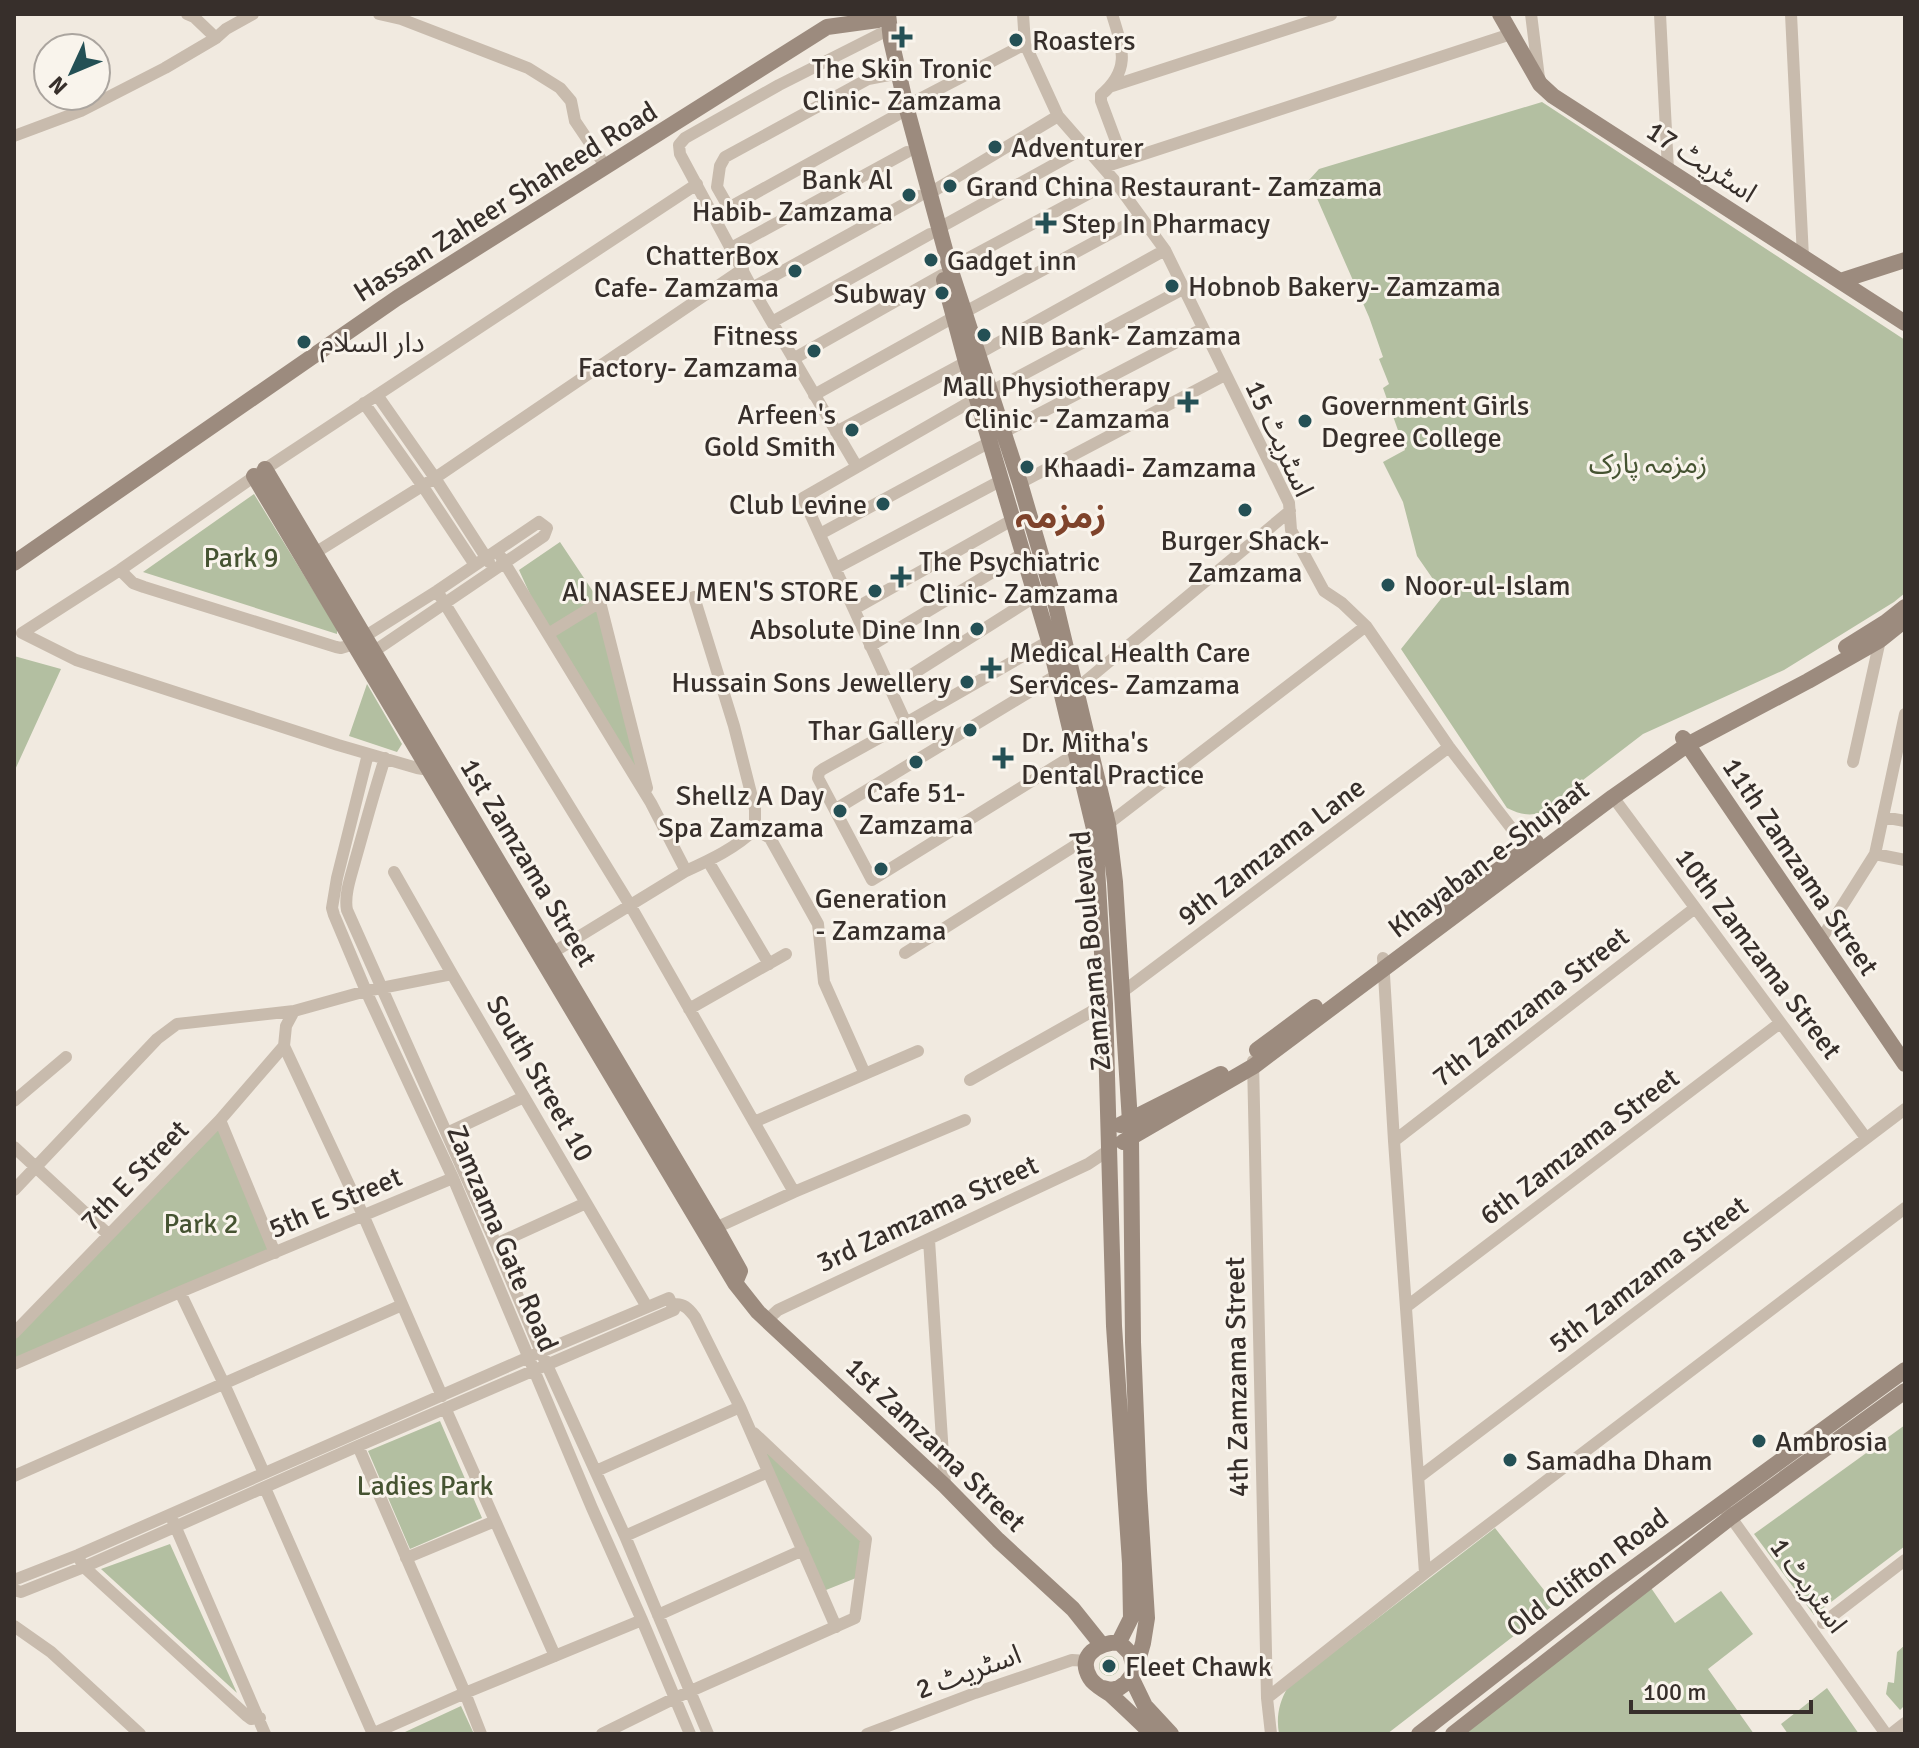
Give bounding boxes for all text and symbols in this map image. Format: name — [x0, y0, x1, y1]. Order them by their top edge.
place label: Roasters — [1032, 24, 1136, 58]
marker: The Skin Tronic Clinic- Zamzama — [891, 26, 913, 48]
marker: Roasters — [1007, 31, 1025, 49]
north arrow — [32, 32, 112, 112]
place label: The Skin Tronic Clinic- Zamzama — [802, 52, 1002, 118]
text: N — [43, 71, 73, 100]
street label: Hassan Zaheer Shaheed Road — [347, 94, 664, 309]
street label: اسٹریٹ 17 — [1640, 114, 1763, 210]
place label: Adventurer — [1011, 131, 1144, 165]
marker: Adventurer — [986, 138, 1004, 156]
place label: Bank Al Habib- Zamzama — [692, 163, 893, 229]
place label: Grand China Restaurant- Zamzama — [966, 170, 1382, 204]
marker: Grand China Restaurant- Zamzama — [941, 177, 959, 195]
marker: Bank Al Habib- Zamzama — [900, 186, 918, 204]
place label: Step In Pharmacy — [1062, 207, 1270, 241]
marker: Step In Pharmacy — [1037, 214, 1055, 232]
place label: ChatterBox Cafe- Zamzama — [594, 239, 779, 305]
place label: Gadget inn — [947, 244, 1077, 278]
marker: Gadget inn — [922, 251, 940, 269]
marker: ChatterBox Cafe- Zamzama — [786, 262, 804, 280]
place label: Hobnob Bakery- Zamzama — [1188, 270, 1501, 304]
place label: Subway — [833, 277, 926, 311]
marker: Hobnob Bakery- Zamzama — [1163, 277, 1181, 295]
marker: Subway — [933, 284, 951, 302]
place label: Fitness Factory- Zamzama — [578, 319, 798, 385]
place label: NIB Bank- Zamzama — [1000, 319, 1241, 353]
place label: دار السلام — [320, 326, 425, 363]
marker: NIB Bank- Zamzama — [975, 326, 993, 344]
marker: دار السلام — [295, 333, 313, 351]
marker: Fitness Factory- Zamzama — [805, 342, 823, 360]
place label: Mall Physiotherapy Clinic - Zamzama — [942, 370, 1170, 436]
street label: اسٹریٹ 15 — [1237, 375, 1321, 502]
place label: Government Girls Degree College — [1321, 389, 1529, 455]
marker: Mall Physiotherapy Clinic - Zamzama — [1177, 391, 1199, 413]
place label: Arfeen's Gold Smith — [704, 398, 836, 464]
marker: Government Girls Degree College — [1296, 412, 1314, 430]
marker: Arfeen's Gold Smith — [843, 421, 861, 439]
park label: زمزمہ پارک — [1589, 447, 1707, 481]
place label: Khaadi- Zamzama — [1043, 451, 1257, 485]
marker: Khaadi- Zamzama — [1018, 458, 1036, 476]
place label: Club Levine — [729, 488, 867, 522]
district label: زمزمہ — [1015, 494, 1107, 539]
marker: Club Levine — [874, 495, 892, 513]
marker: Burger Shack- Zamzama — [1236, 501, 1254, 519]
place label: Burger Shack- Zamzama — [1161, 524, 1329, 590]
park label: Park 9 — [203, 541, 279, 575]
place label: The Psychiatric Clinic- Zamzama — [919, 545, 1119, 611]
marker: The Psychiatric Clinic- Zamzama — [890, 566, 912, 588]
place label: Noor-ul-Islam — [1404, 569, 1571, 603]
place label: Al NASEEJ MEN'S STORE — [562, 575, 859, 609]
marker: Noor-ul-Islam — [1379, 576, 1397, 594]
marker: Al NASEEJ MEN'S STORE — [866, 582, 884, 600]
place label: Absolute Dine Inn — [749, 613, 961, 647]
marker: Absolute Dine Inn — [968, 620, 986, 638]
place label: Medical Health Care Services- Zamzama — [1009, 636, 1251, 702]
marker: Medical Health Care Services- Zamzama — [980, 657, 1002, 679]
place label: Hussain Sons Jewellery — [671, 666, 951, 700]
marker: Hussain Sons Jewellery — [958, 673, 976, 691]
place label: Thar Gallery — [808, 714, 954, 748]
marker: Thar Gallery — [961, 721, 979, 739]
place label: Dr. Mitha's Dental Practice — [1021, 726, 1204, 792]
marker: Dr. Mitha's Dental Practice — [992, 747, 1014, 769]
street label: 11th Zamzama Street — [1715, 751, 1886, 982]
street label: 1st Zamzama Street — [452, 752, 604, 973]
marker: Cafe 51- Zamzama — [907, 753, 925, 771]
street label: 9th Zamzama Lane — [1171, 770, 1372, 933]
street label: Khayaban-e-Shujaat — [1382, 772, 1596, 945]
place label: Cafe 51- Zamzama — [858, 776, 974, 842]
place label: Shellz A Day Spa Zamzama — [658, 779, 824, 845]
marker: Shellz A Day Spa Zamzama — [831, 802, 849, 820]
street label: Zamzama Boulevard — [1064, 829, 1118, 1073]
street label: 10th Zamzama Street — [1668, 841, 1849, 1066]
marker: Generation - Zamzama — [872, 860, 890, 878]
place label: Generation - Zamzama — [815, 882, 947, 948]
street label: 7th Zamzama Street — [1425, 919, 1636, 1094]
street label: South Street 10 — [479, 989, 601, 1168]
street label: 6th Zamzama Street — [1473, 1061, 1686, 1233]
street label: 7th E Street — [73, 1113, 196, 1238]
street label: Zamzama Gate Road — [439, 1120, 565, 1357]
street label: 3rd Zamzama Street — [811, 1148, 1044, 1280]
street label: 5th E Street — [264, 1160, 407, 1246]
street label: 5th Zamzama Street — [1542, 1189, 1755, 1361]
park label: Park 2 — [163, 1207, 239, 1241]
street label: 4th Zamzama Street — [1218, 1256, 1256, 1497]
street label: 1st Zamzama Street — [838, 1350, 1033, 1540]
place label: Ambrosia — [1775, 1425, 1888, 1459]
marker: Ambrosia — [1750, 1432, 1768, 1450]
place label: Samadha Dham — [1526, 1444, 1713, 1478]
marker: Samadha Dham — [1501, 1451, 1519, 1469]
park label: Ladies Park — [357, 1469, 494, 1503]
street label: Old Clifton Road — [1500, 1501, 1675, 1645]
street label: اسٹریٹ 1 — [1762, 1531, 1854, 1640]
street label: اسٹریٹ 2 — [911, 1637, 1026, 1707]
place label: Fleet Chawk — [1125, 1650, 1272, 1684]
marker: Fleet Chawk — [1100, 1657, 1118, 1675]
scale bar — [1631, 1664, 1811, 1714]
text: 100 m — [1643, 1677, 1706, 1707]

